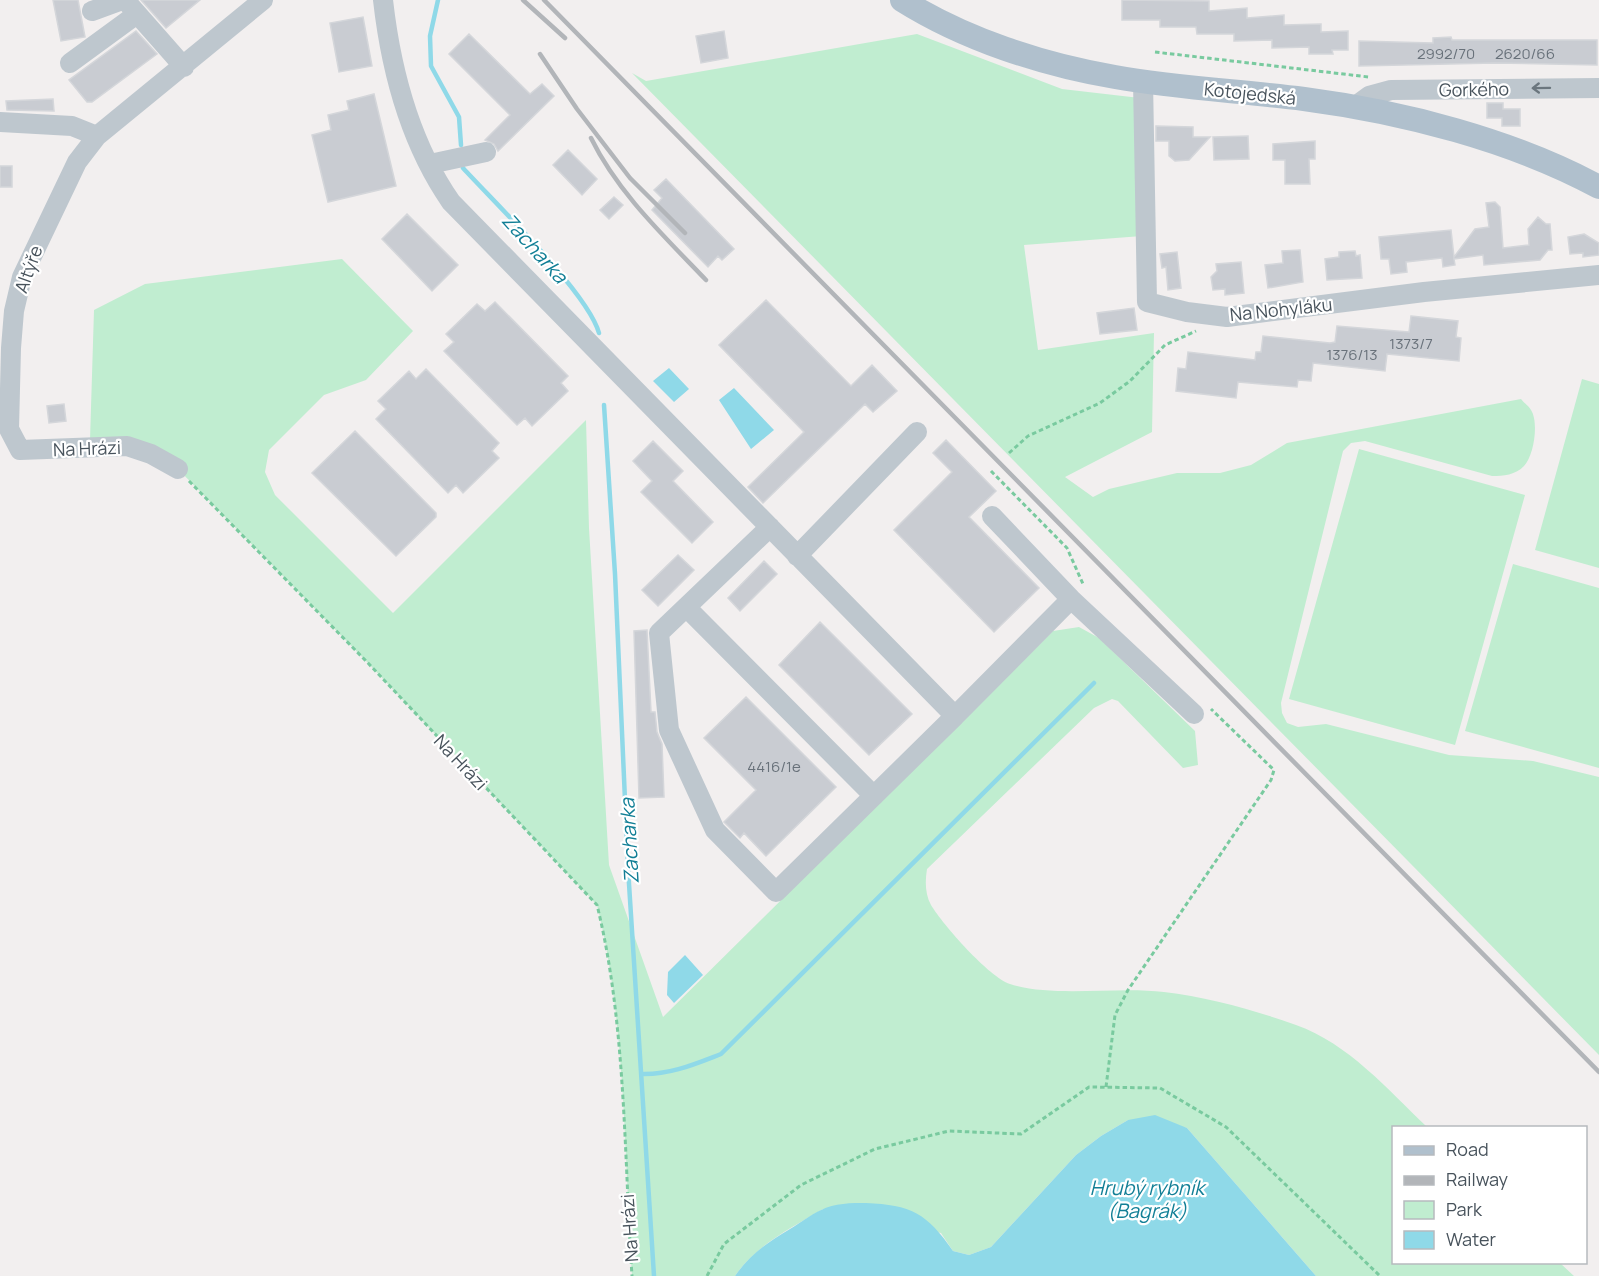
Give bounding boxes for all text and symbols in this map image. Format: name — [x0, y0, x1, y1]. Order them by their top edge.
house number: 2992/70 — [1417, 43, 1475, 64]
house number: 2620/66 — [1495, 43, 1555, 64]
street label: Kotojedská — [1203, 76, 1297, 110]
street label: Gorkého — [1439, 76, 1509, 102]
one-way arrow — [1531, 82, 1551, 94]
water label: Zacharka — [496, 207, 574, 290]
street label: Altýře — [8, 242, 48, 296]
street label: Na Nohyláku — [1229, 292, 1333, 326]
house number: 1373/7 — [1389, 333, 1433, 354]
house number: 1376/13 — [1327, 344, 1377, 365]
street label: Na Hrázi — [53, 435, 121, 461]
street label: Na Hrázi — [429, 729, 493, 795]
house number: 4416/1e — [747, 756, 801, 777]
water label: Zacharka — [613, 797, 645, 884]
legend — [1392, 1126, 1587, 1264]
text: Road — [1446, 1137, 1489, 1161]
text: Railway — [1446, 1167, 1508, 1191]
water label: Hrubý rybník (Bagrák) — [1090, 1174, 1207, 1224]
street label: Na Hrázi — [615, 1193, 643, 1263]
text: Park — [1446, 1197, 1483, 1221]
text: Water — [1446, 1227, 1496, 1251]

